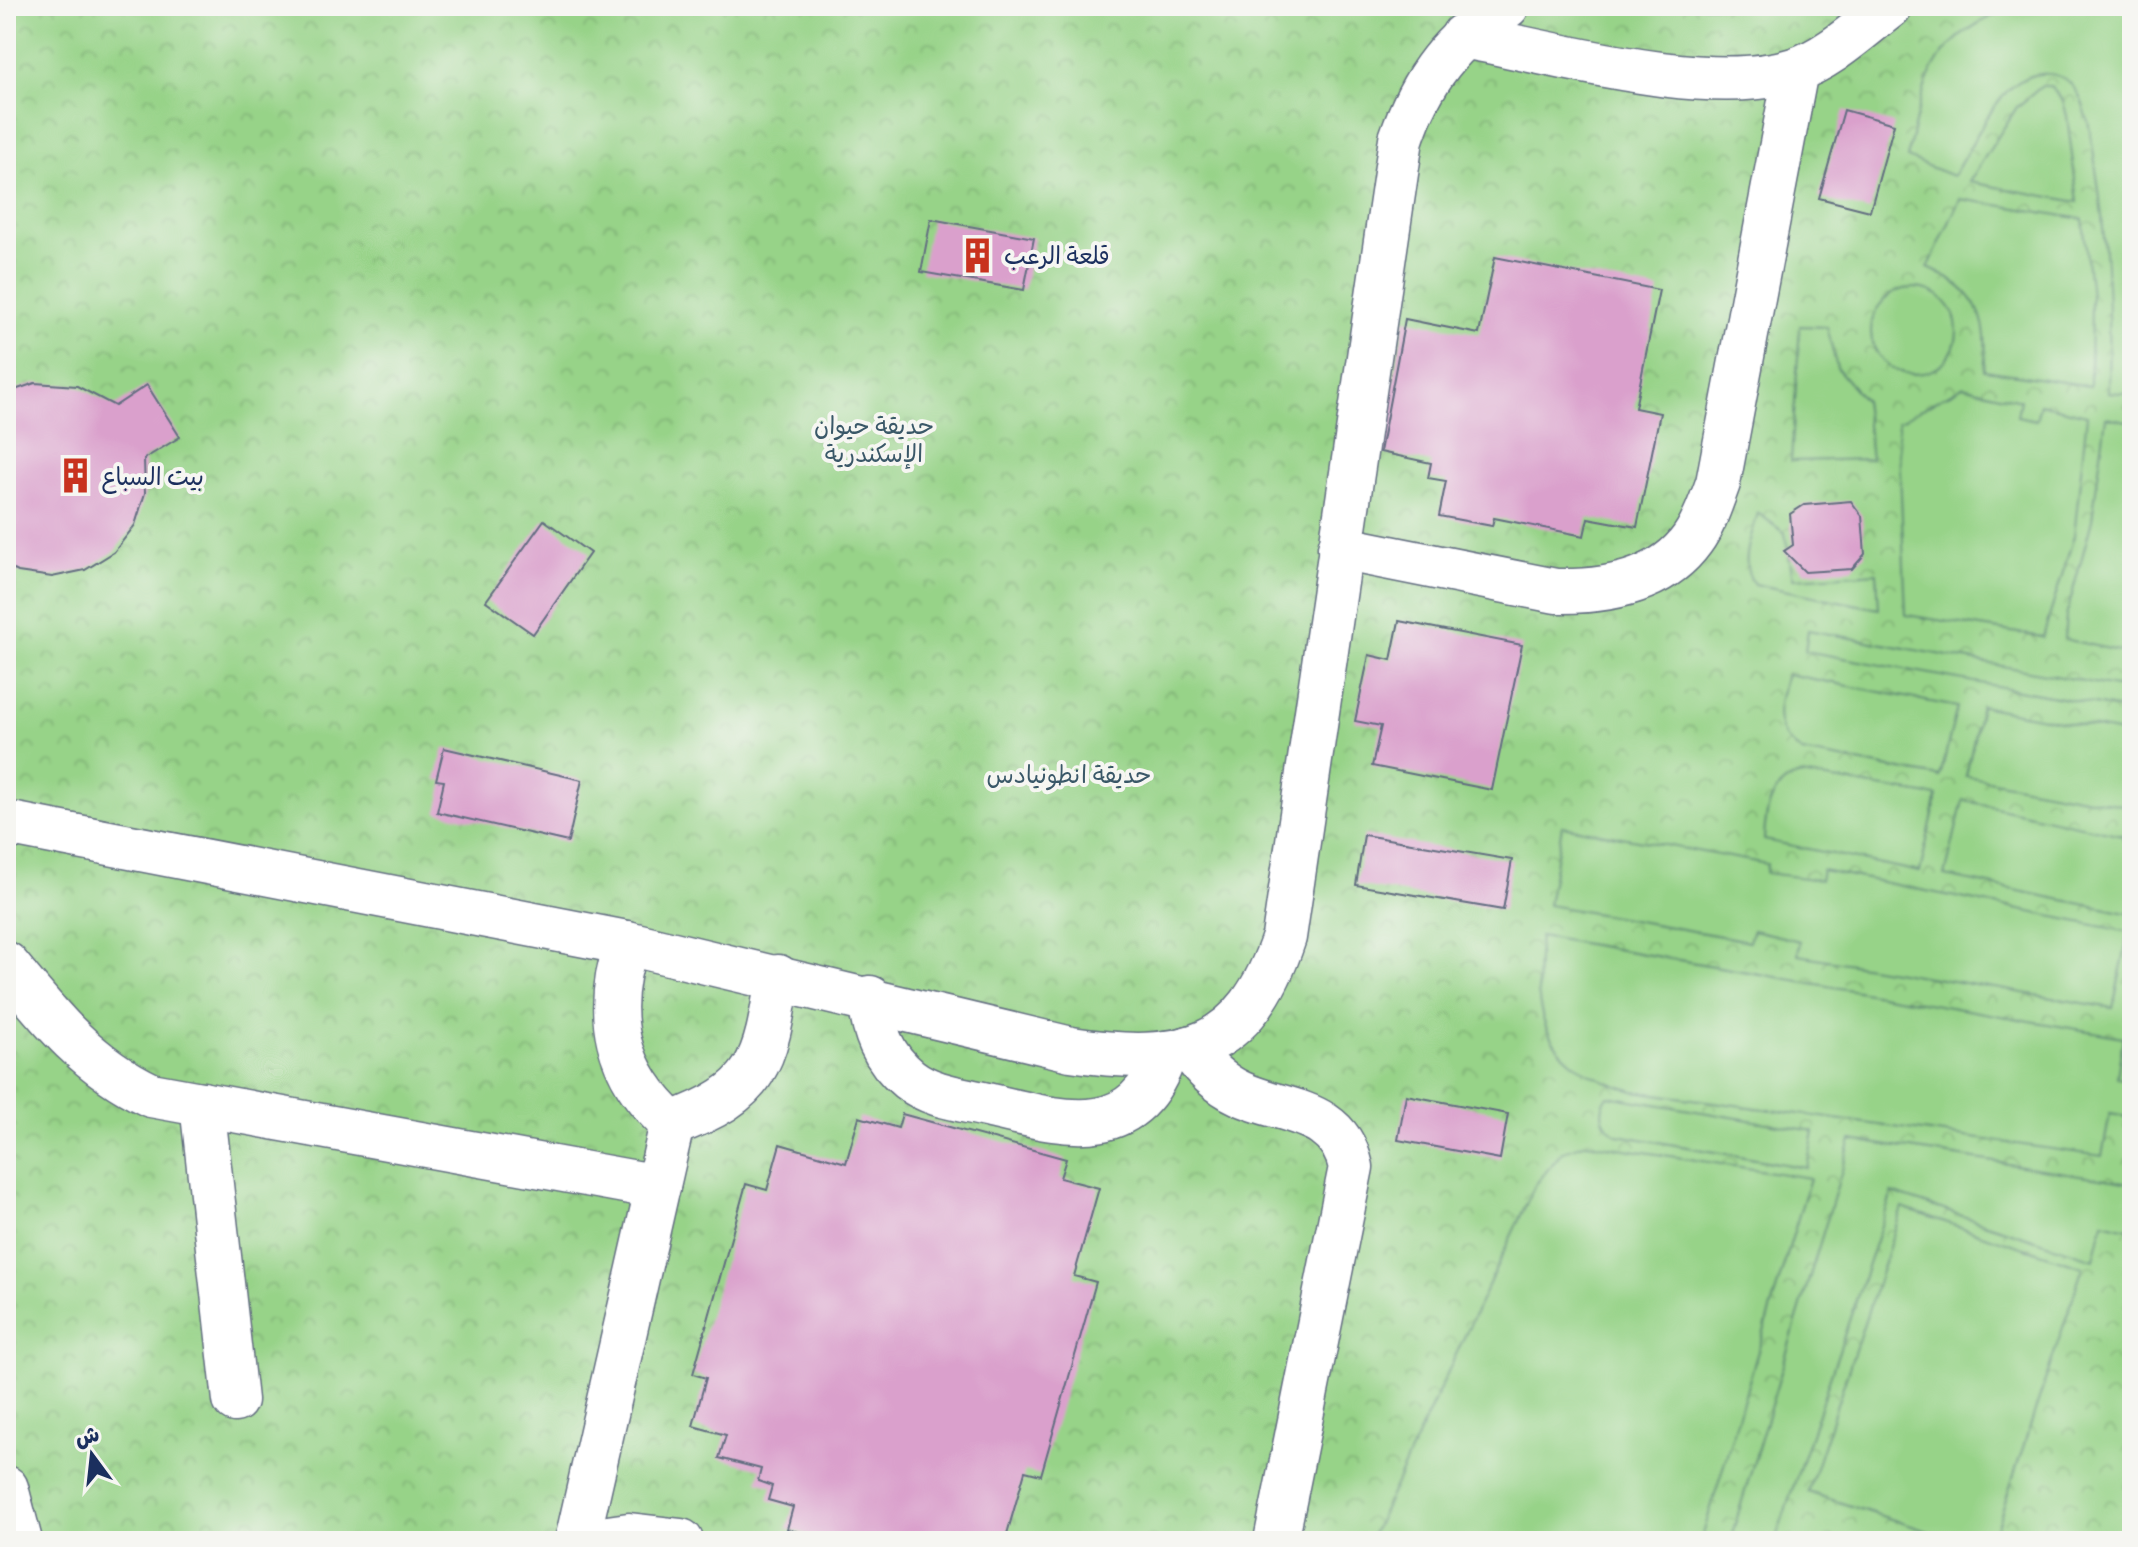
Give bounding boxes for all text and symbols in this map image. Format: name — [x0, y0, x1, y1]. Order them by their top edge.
building icon: قلعة الرعب — [959, 236, 997, 274]
place label: قلعة الرعب — [1004, 239, 1110, 271]
park label: حديقة حيوان الإسكندرية — [814, 409, 934, 469]
building icon: بيت السباع — [56, 457, 94, 495]
place label: بيت السباع — [101, 460, 204, 494]
park label: حديقة انطونيادس — [986, 758, 1152, 791]
north arrow — [52, 1415, 132, 1495]
text: ش — [71, 1418, 102, 1453]

